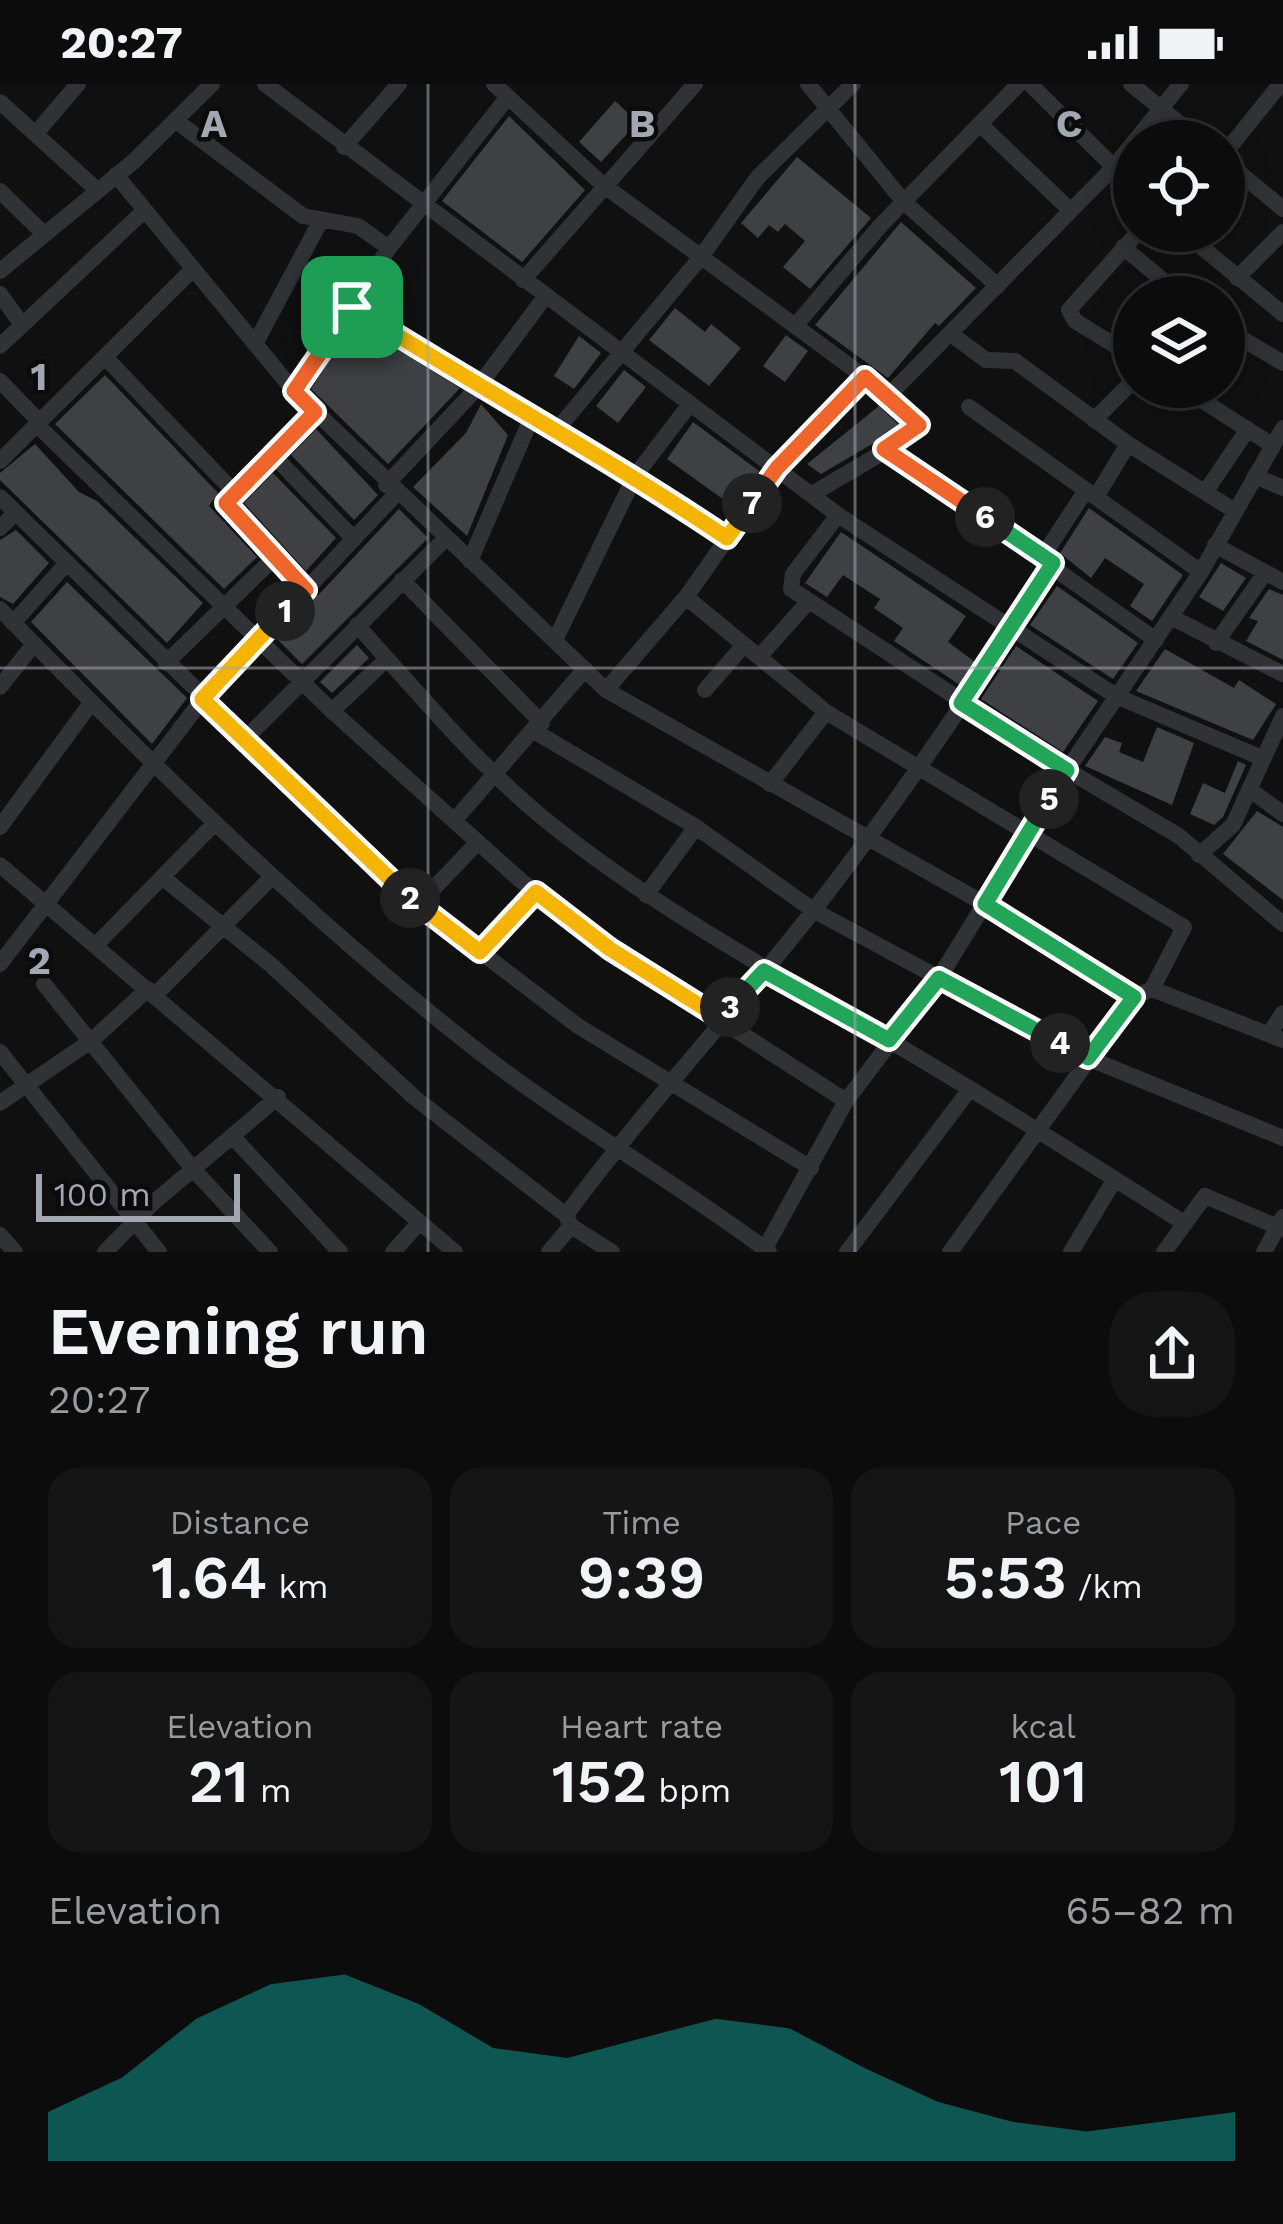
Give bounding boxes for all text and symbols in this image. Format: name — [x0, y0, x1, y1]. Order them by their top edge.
text: 20:27 — [60, 16, 183, 69]
text: A — [201, 101, 228, 146]
text: B — [629, 101, 655, 146]
text: C — [1056, 101, 1082, 146]
map controls — [1113, 120, 1245, 408]
button: locate — [1113, 120, 1245, 252]
pin — [301, 256, 403, 358]
icon: arrive — [319, 274, 385, 340]
button: layers — [1113, 276, 1245, 408]
text: 1 — [31, 354, 47, 399]
pin: 7 — [722, 473, 782, 533]
text: 7 — [742, 483, 762, 522]
pin: 6 — [955, 487, 1015, 547]
text: 6 — [975, 497, 995, 536]
pin: 1 — [255, 581, 315, 641]
text: 1 — [278, 591, 292, 630]
pin: 5 — [1019, 769, 1079, 829]
text: 5 — [1039, 779, 1059, 818]
pin: 2 — [380, 868, 440, 928]
text: 2 — [400, 878, 420, 917]
text: 2 — [27, 938, 51, 983]
pin: 3 — [700, 977, 760, 1037]
text: 3 — [720, 987, 740, 1026]
pin: 4 — [1030, 1013, 1090, 1073]
text: 4 — [1049, 1023, 1071, 1062]
scale bar — [36, 1168, 240, 1221]
text: 100 m — [54, 1175, 151, 1214]
button: share — [1109, 1291, 1235, 1417]
text: Evening run — [48, 1293, 429, 1370]
text: 20:27 — [48, 1377, 150, 1422]
text: Distance — [170, 1503, 310, 1542]
text: Time — [602, 1503, 681, 1542]
text: Pace — [1005, 1503, 1081, 1542]
text: 1.64 — [151, 1542, 267, 1613]
text: 9:39 — [578, 1542, 705, 1613]
text: 5:53 — [944, 1542, 1067, 1613]
text: km — [267, 1567, 329, 1606]
text: /km — [1067, 1567, 1143, 1606]
text: Elevation — [166, 1707, 313, 1746]
text: Heart rate — [560, 1707, 723, 1746]
text: kcal — [1010, 1707, 1076, 1746]
text: 21 — [188, 1746, 249, 1817]
text: 152 — [552, 1746, 647, 1817]
text: 101 — [999, 1746, 1087, 1817]
text: m — [249, 1771, 291, 1810]
text: bpm — [647, 1771, 731, 1810]
text: Elevation — [48, 1888, 222, 1933]
text: 65–82 m — [1065, 1888, 1235, 1933]

